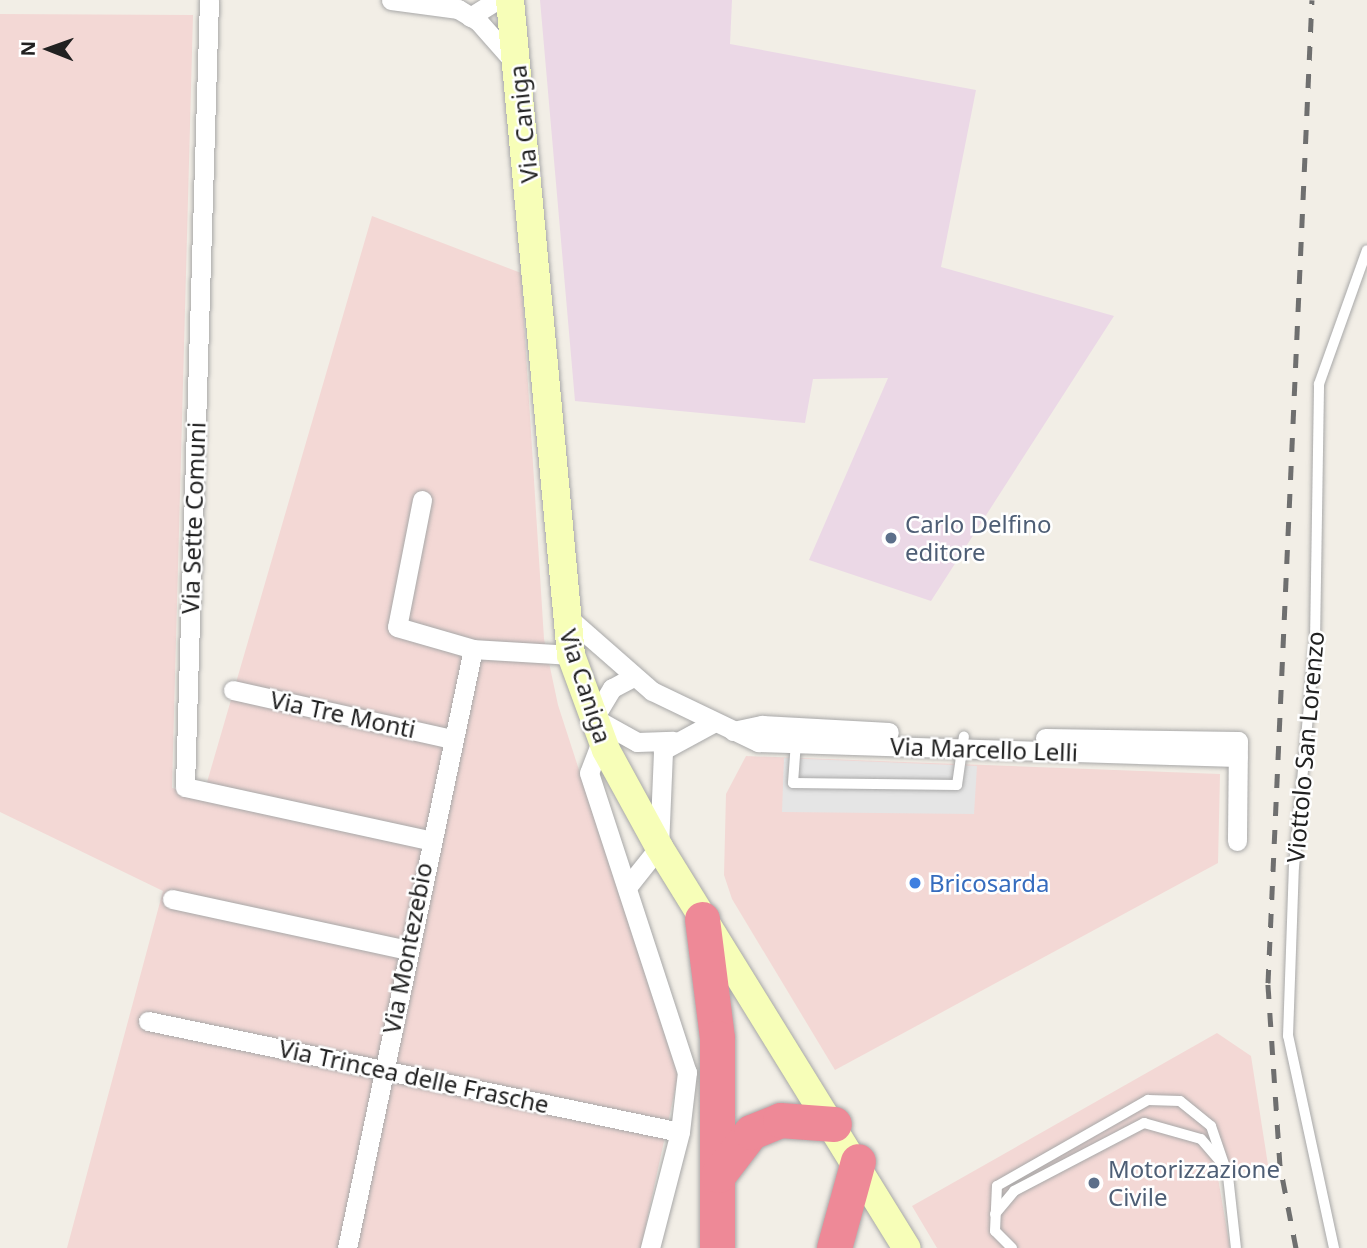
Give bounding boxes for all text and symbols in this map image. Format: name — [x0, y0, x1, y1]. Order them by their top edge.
north arrow — [14, 14, 84, 84]
text: N — [15, 41, 41, 57]
street label: Via Caniga — [503, 64, 543, 184]
street label: Via Sette Comuni — [175, 422, 211, 614]
place label: Carlo Delfino editore — [905, 510, 1052, 566]
marker: Carlo Delfino editore — [883, 530, 899, 546]
street label: Via Caniga — [554, 625, 618, 747]
street label: Viottolo San Lorenzo — [1281, 630, 1329, 864]
street label: Via Tre Monti — [268, 685, 418, 743]
street label: Via Marcello Lelli — [890, 731, 1078, 767]
street label: Via Montezebio — [376, 860, 438, 1036]
place label: Bricosarda — [929, 869, 1049, 897]
marker: Bricosarda — [907, 875, 923, 891]
street label: Via Trincea delle Frasche — [276, 1033, 552, 1119]
place label: Motorizzazione Civile — [1108, 1155, 1280, 1211]
marker: Motorizzazione Civile — [1086, 1175, 1102, 1191]

